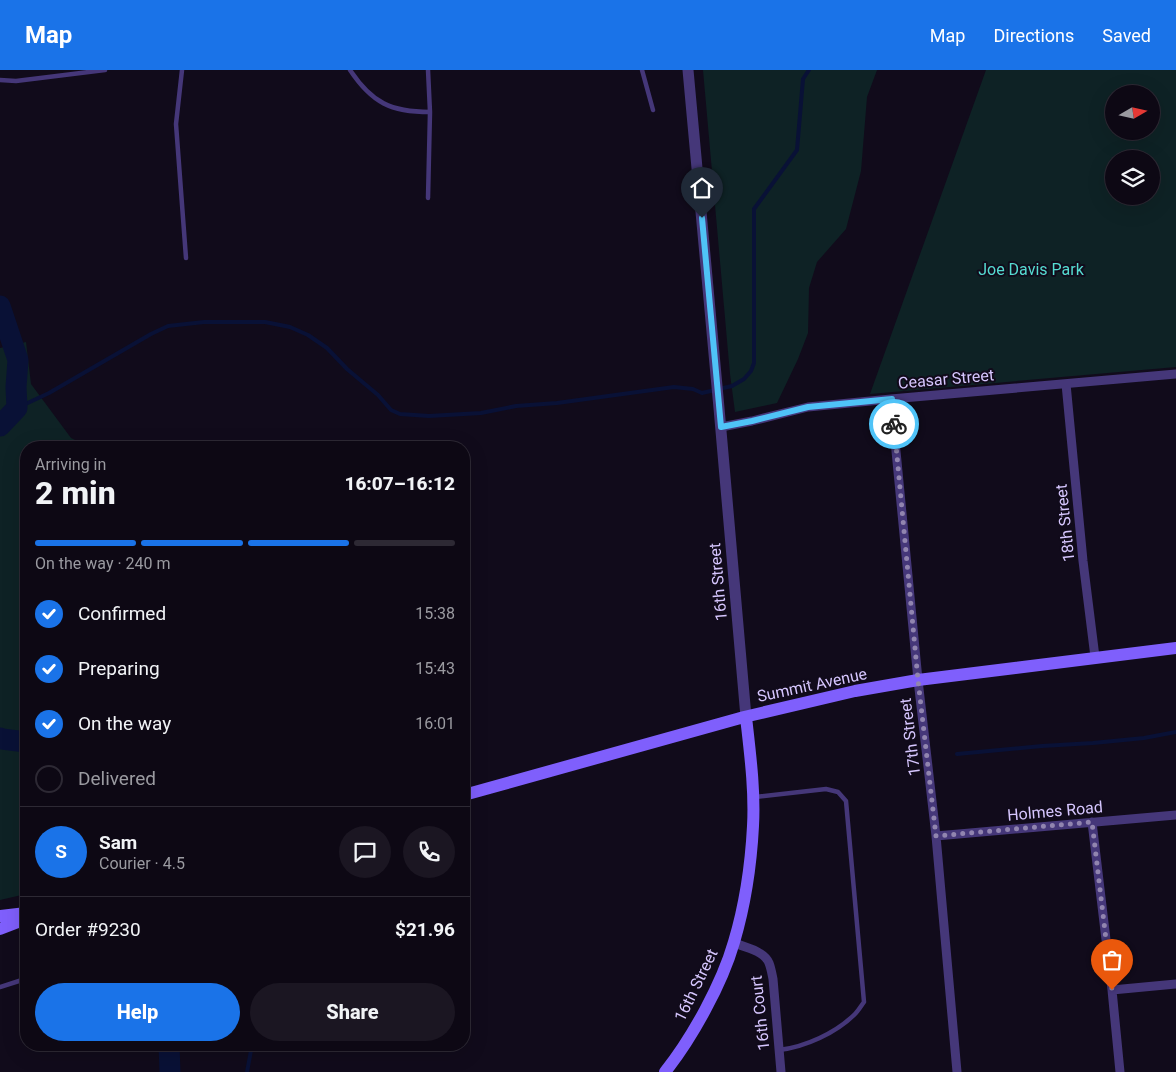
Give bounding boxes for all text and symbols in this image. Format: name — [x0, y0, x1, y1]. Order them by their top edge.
text: Map — [25, 21, 72, 49]
text: Map — [930, 25, 965, 46]
text: Directions — [993, 25, 1074, 46]
text: Saved — [1102, 25, 1151, 46]
north arrow — [1105, 85, 1160, 140]
map controls — [1105, 85, 1160, 205]
button: layers — [1105, 150, 1160, 205]
pin — [681, 167, 723, 218]
icon: home — [688, 174, 716, 202]
park label: Joe Davis Park — [978, 260, 1085, 279]
street label: Ceasar Street — [897, 365, 995, 393]
courier — [869, 399, 919, 449]
icon: bike — [880, 410, 908, 438]
text: Arriving in — [35, 455, 106, 474]
text: 16:07–16:12 — [344, 472, 455, 495]
text: 2 min — [35, 474, 116, 512]
street label: 18th Street — [1051, 483, 1079, 563]
street label: 16th Street — [705, 542, 731, 622]
text: On the way · 240 m — [35, 554, 171, 573]
icon: check — [35, 600, 63, 628]
text: Confirmed — [78, 602, 166, 625]
text: 15:38 — [415, 604, 455, 623]
icon: check — [35, 655, 63, 683]
text: Preparing — [78, 657, 160, 680]
text: 15:43 — [415, 659, 455, 678]
street label: Summit Avenue — [755, 664, 869, 706]
street label: 17th Street — [896, 697, 924, 777]
icon: check — [35, 710, 63, 738]
text: On the way — [78, 712, 171, 735]
text: 16:01 — [415, 714, 455, 733]
text: Delivered — [78, 767, 156, 790]
street label: Holmes Road — [1006, 797, 1104, 825]
button: chat — [339, 826, 391, 878]
button: phone — [403, 826, 455, 878]
text: Sam — [99, 831, 137, 854]
text: S — [55, 840, 67, 863]
text: Courier · 4.5 — [99, 854, 185, 873]
text: Order #9230 — [35, 918, 141, 941]
text: $21.96 — [395, 918, 455, 941]
pin — [1091, 939, 1133, 990]
street label: 16th Street — [670, 946, 722, 1024]
icon: bag — [1098, 946, 1126, 974]
street label: 16th Court — [747, 975, 773, 1051]
button: Help — [35, 983, 240, 1041]
button: Share — [250, 983, 455, 1041]

